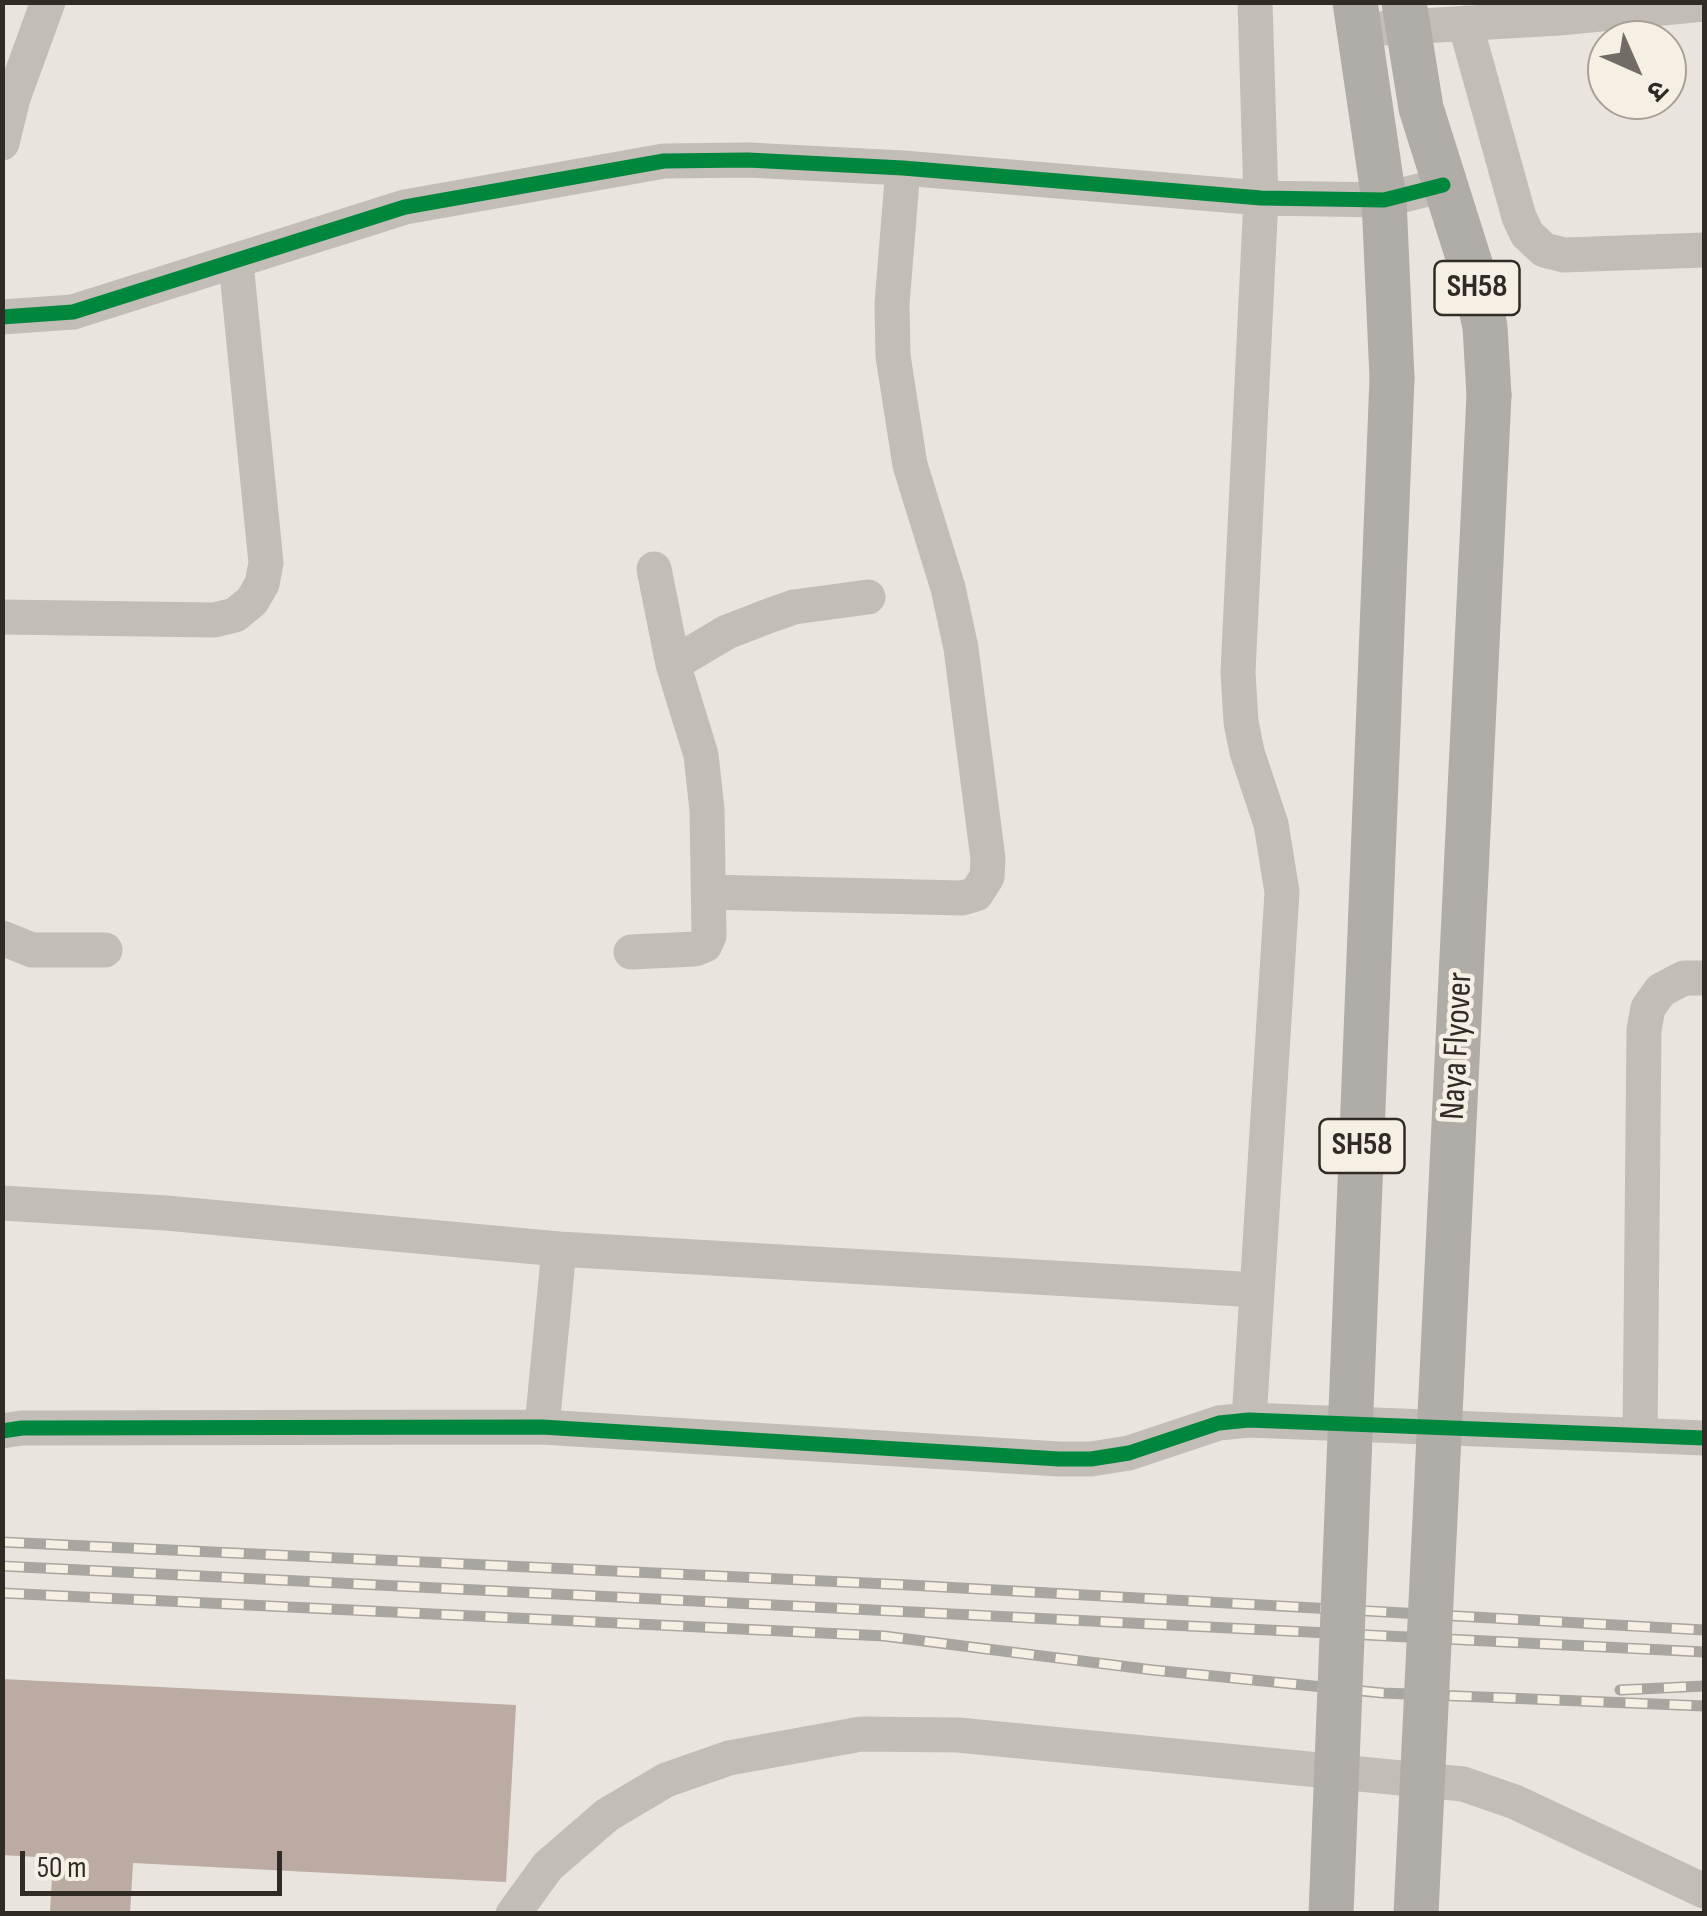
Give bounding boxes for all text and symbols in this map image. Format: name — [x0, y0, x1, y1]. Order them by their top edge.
north arrow — [1587, 20, 1687, 120]
text: उ — [1640, 73, 1675, 108]
road number: SH58 — [1434, 261, 1520, 315]
street label: Naya Flyover — [1433, 971, 1483, 1121]
road number: SH58 — [1320, 1119, 1404, 1173]
scale bar — [25, 1831, 288, 1893]
text: 50 m — [37, 1850, 86, 1886]

